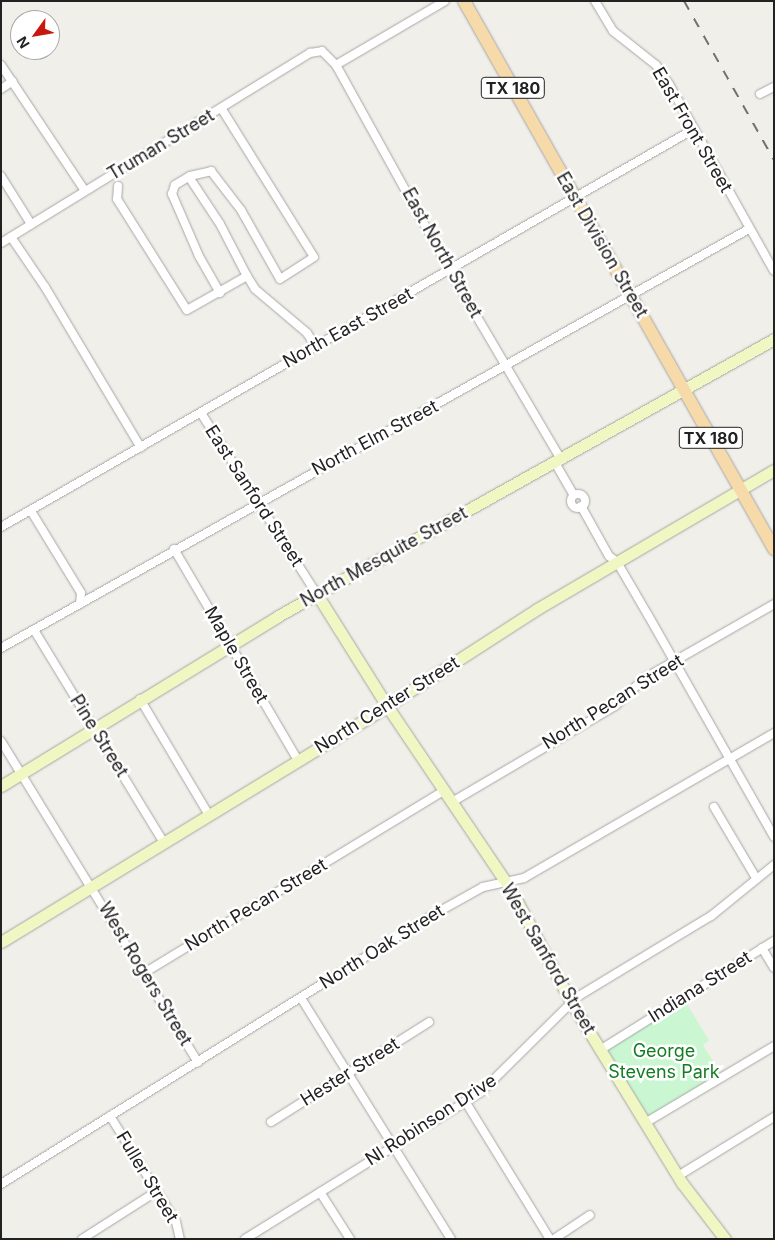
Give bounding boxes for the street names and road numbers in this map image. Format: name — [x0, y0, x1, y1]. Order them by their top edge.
street label: East Front Street — [647, 63, 737, 197]
road number: TX 180 — [480, 75, 546, 102]
street label: Truman Street — [104, 105, 218, 185]
street label: East Division Street — [552, 168, 652, 322]
street label: East North Street — [397, 184, 487, 322]
street label: North East Street — [279, 283, 417, 373]
street label: North Elm Street — [308, 396, 442, 480]
street label: East Sanford Street — [200, 421, 308, 571]
road number: TX 180 — [678, 424, 744, 452]
street label: North Mesquite Street — [297, 502, 471, 612]
street label: Maple Street — [200, 603, 272, 707]
street label: North Pecan Street — [539, 650, 687, 754]
street label: North Center Street — [311, 652, 463, 758]
street label: Pine Street — [65, 691, 133, 781]
street label: North Pecan Street — [181, 854, 331, 956]
street label: West Sanford Street — [496, 880, 600, 1038]
street label: West Rogers Street — [94, 898, 196, 1050]
street label: North Oak Street — [316, 900, 448, 994]
street label: Indiana Street — [644, 947, 756, 1027]
street label: Hester Street — [297, 1033, 403, 1111]
street label: Nl Robinson Drive — [361, 1070, 501, 1170]
street label: Fuller Street — [111, 1128, 183, 1226]

